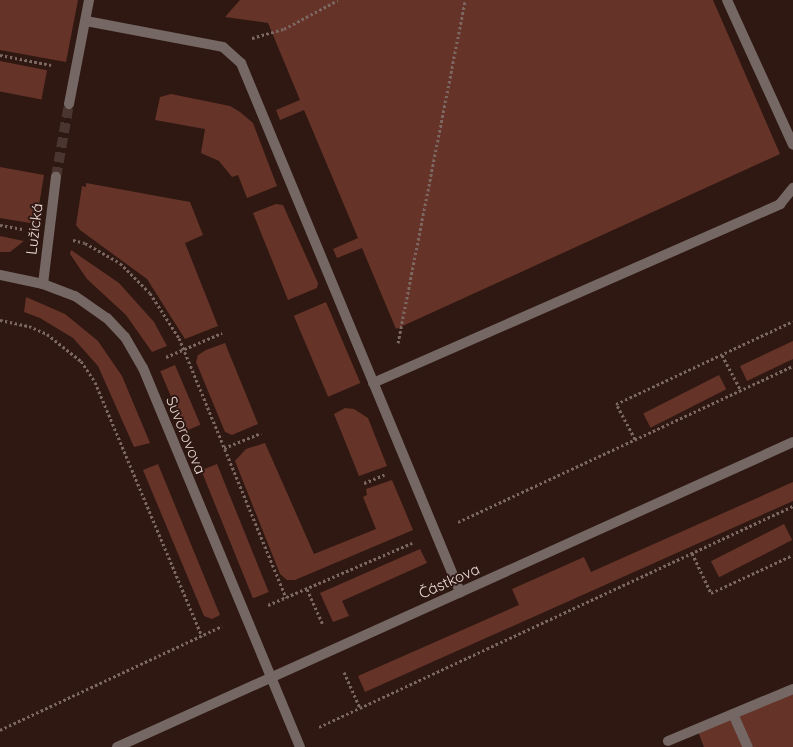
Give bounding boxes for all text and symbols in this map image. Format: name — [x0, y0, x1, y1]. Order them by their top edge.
street label: Lužická — [22, 202, 46, 256]
street label: Suvorovova — [162, 394, 210, 476]
street label: Částkova — [416, 560, 482, 602]

